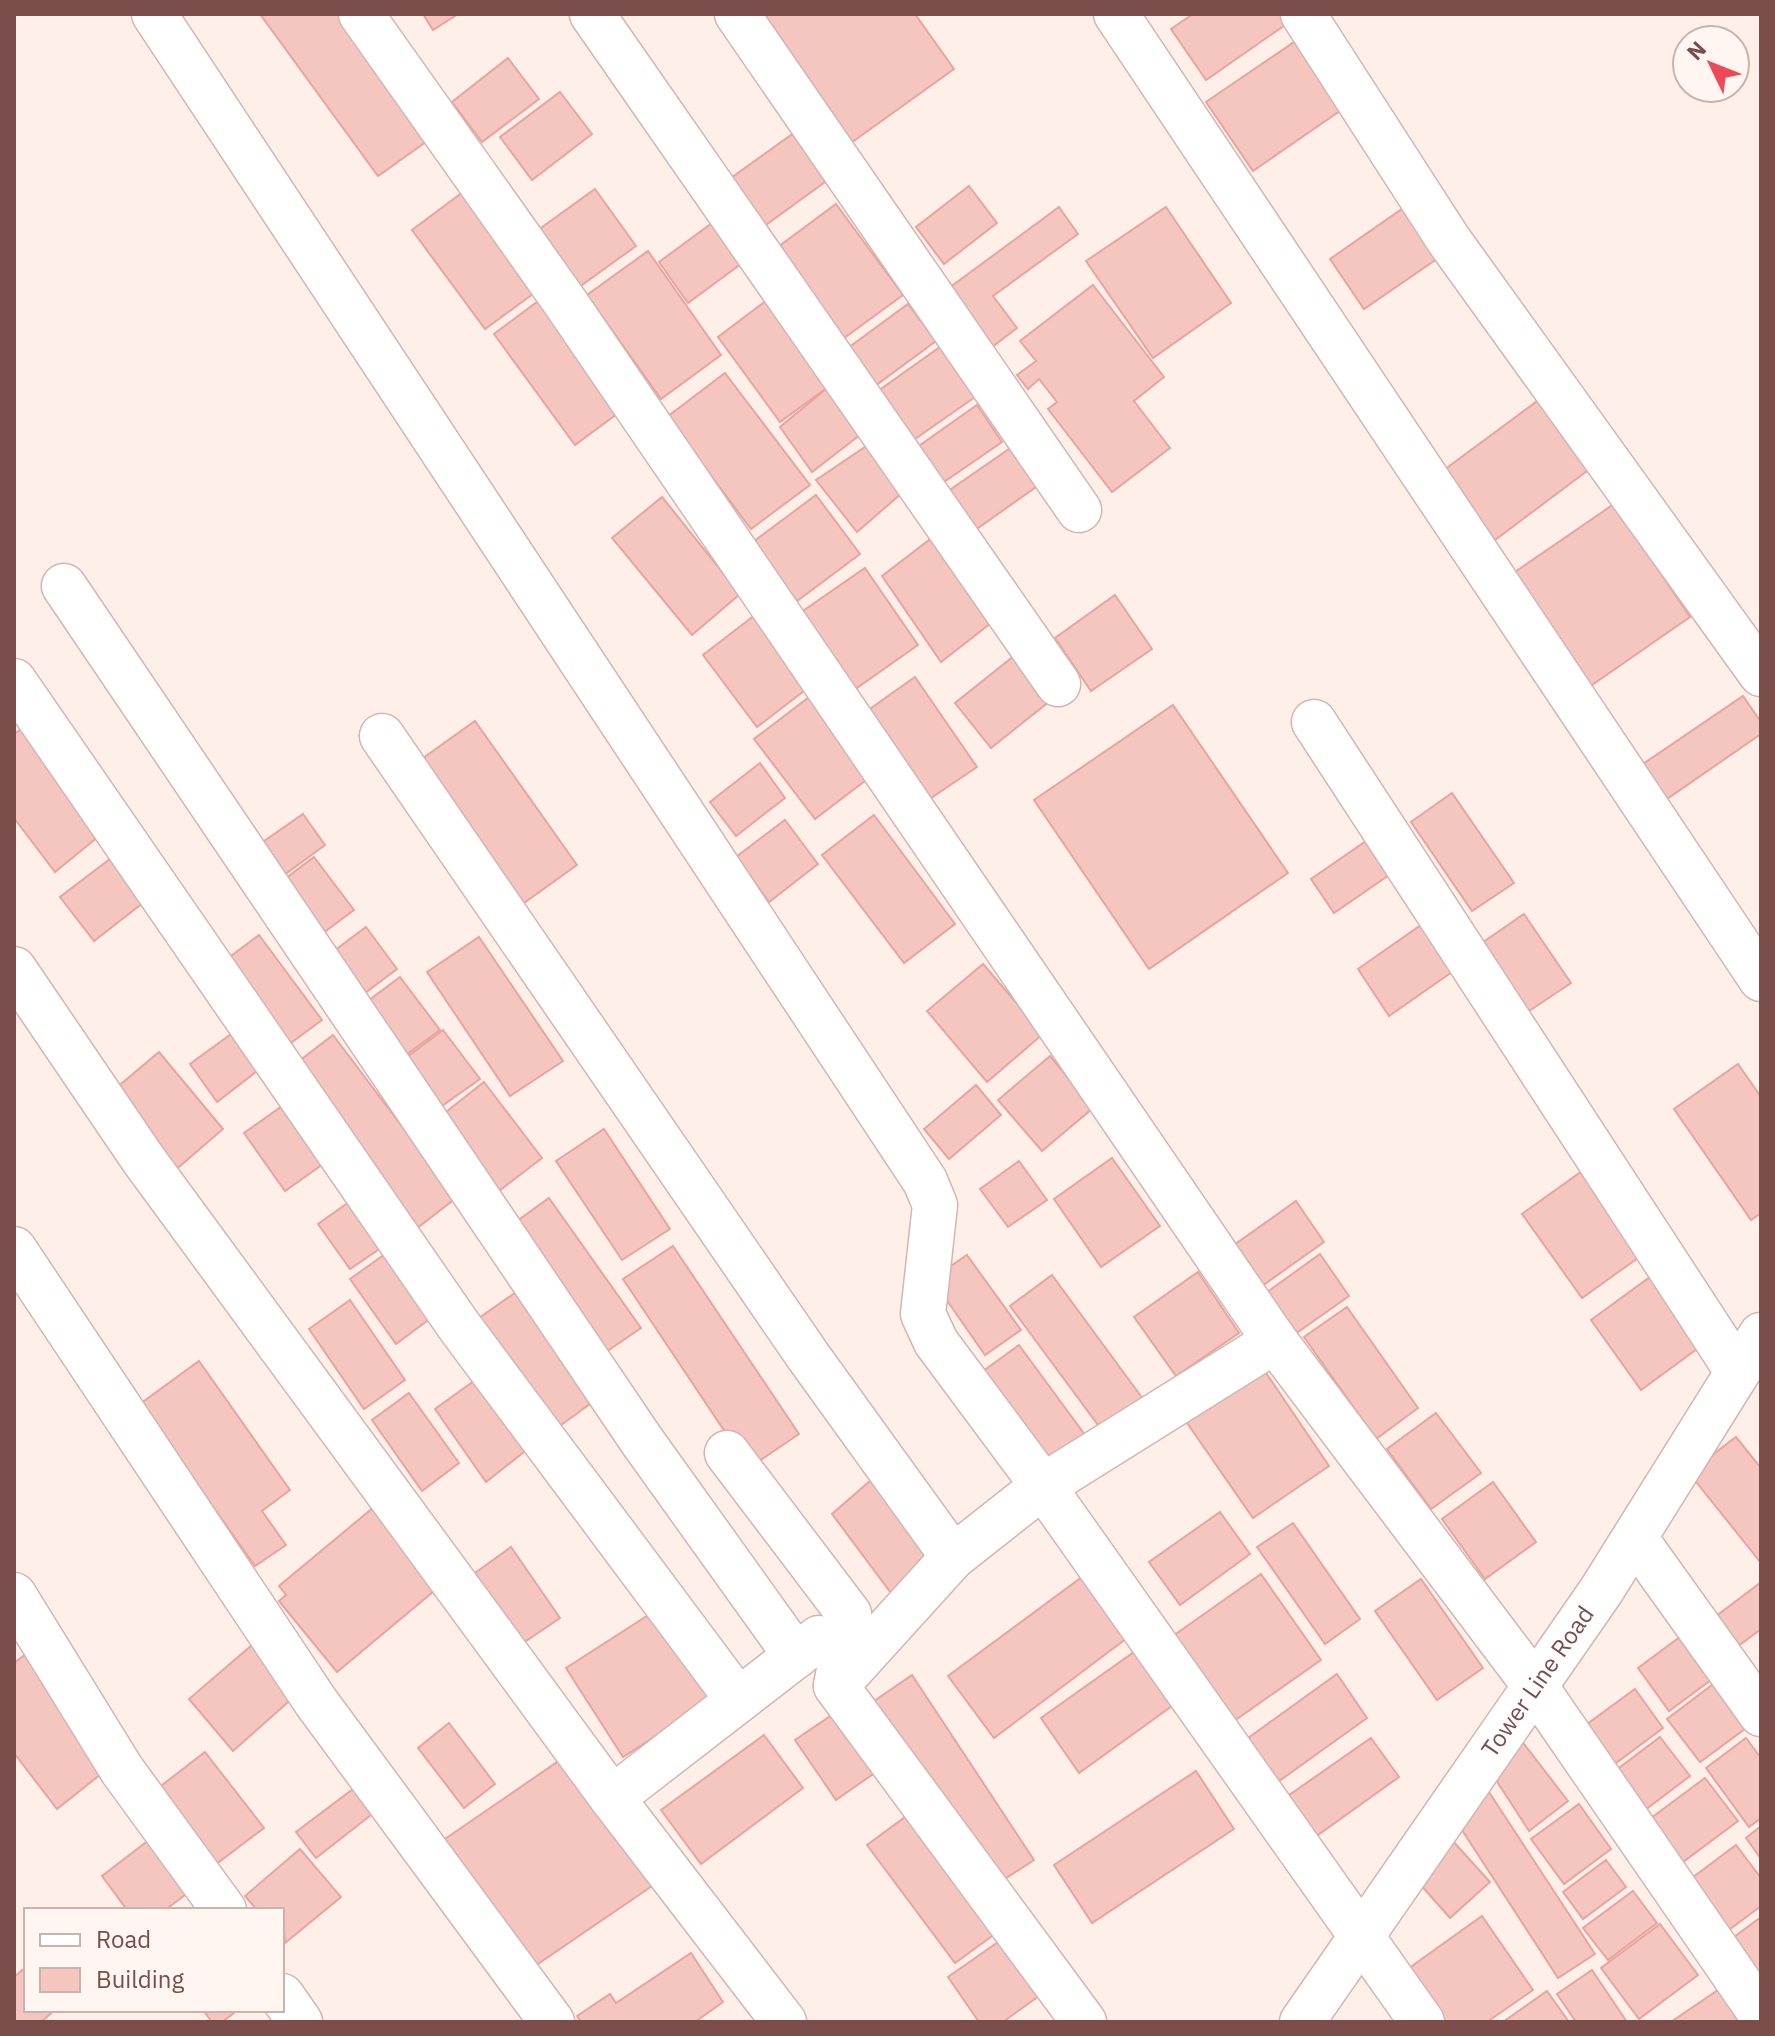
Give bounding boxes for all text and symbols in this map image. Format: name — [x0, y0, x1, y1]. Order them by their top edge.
north arrow — [1671, 24, 1751, 104]
text: N — [1680, 34, 1712, 66]
street label: Tower Line Road — [1474, 1599, 1601, 1763]
legend — [24, 1908, 284, 2012]
text: Road — [96, 1923, 151, 1955]
text: Building — [96, 1963, 184, 1995]

